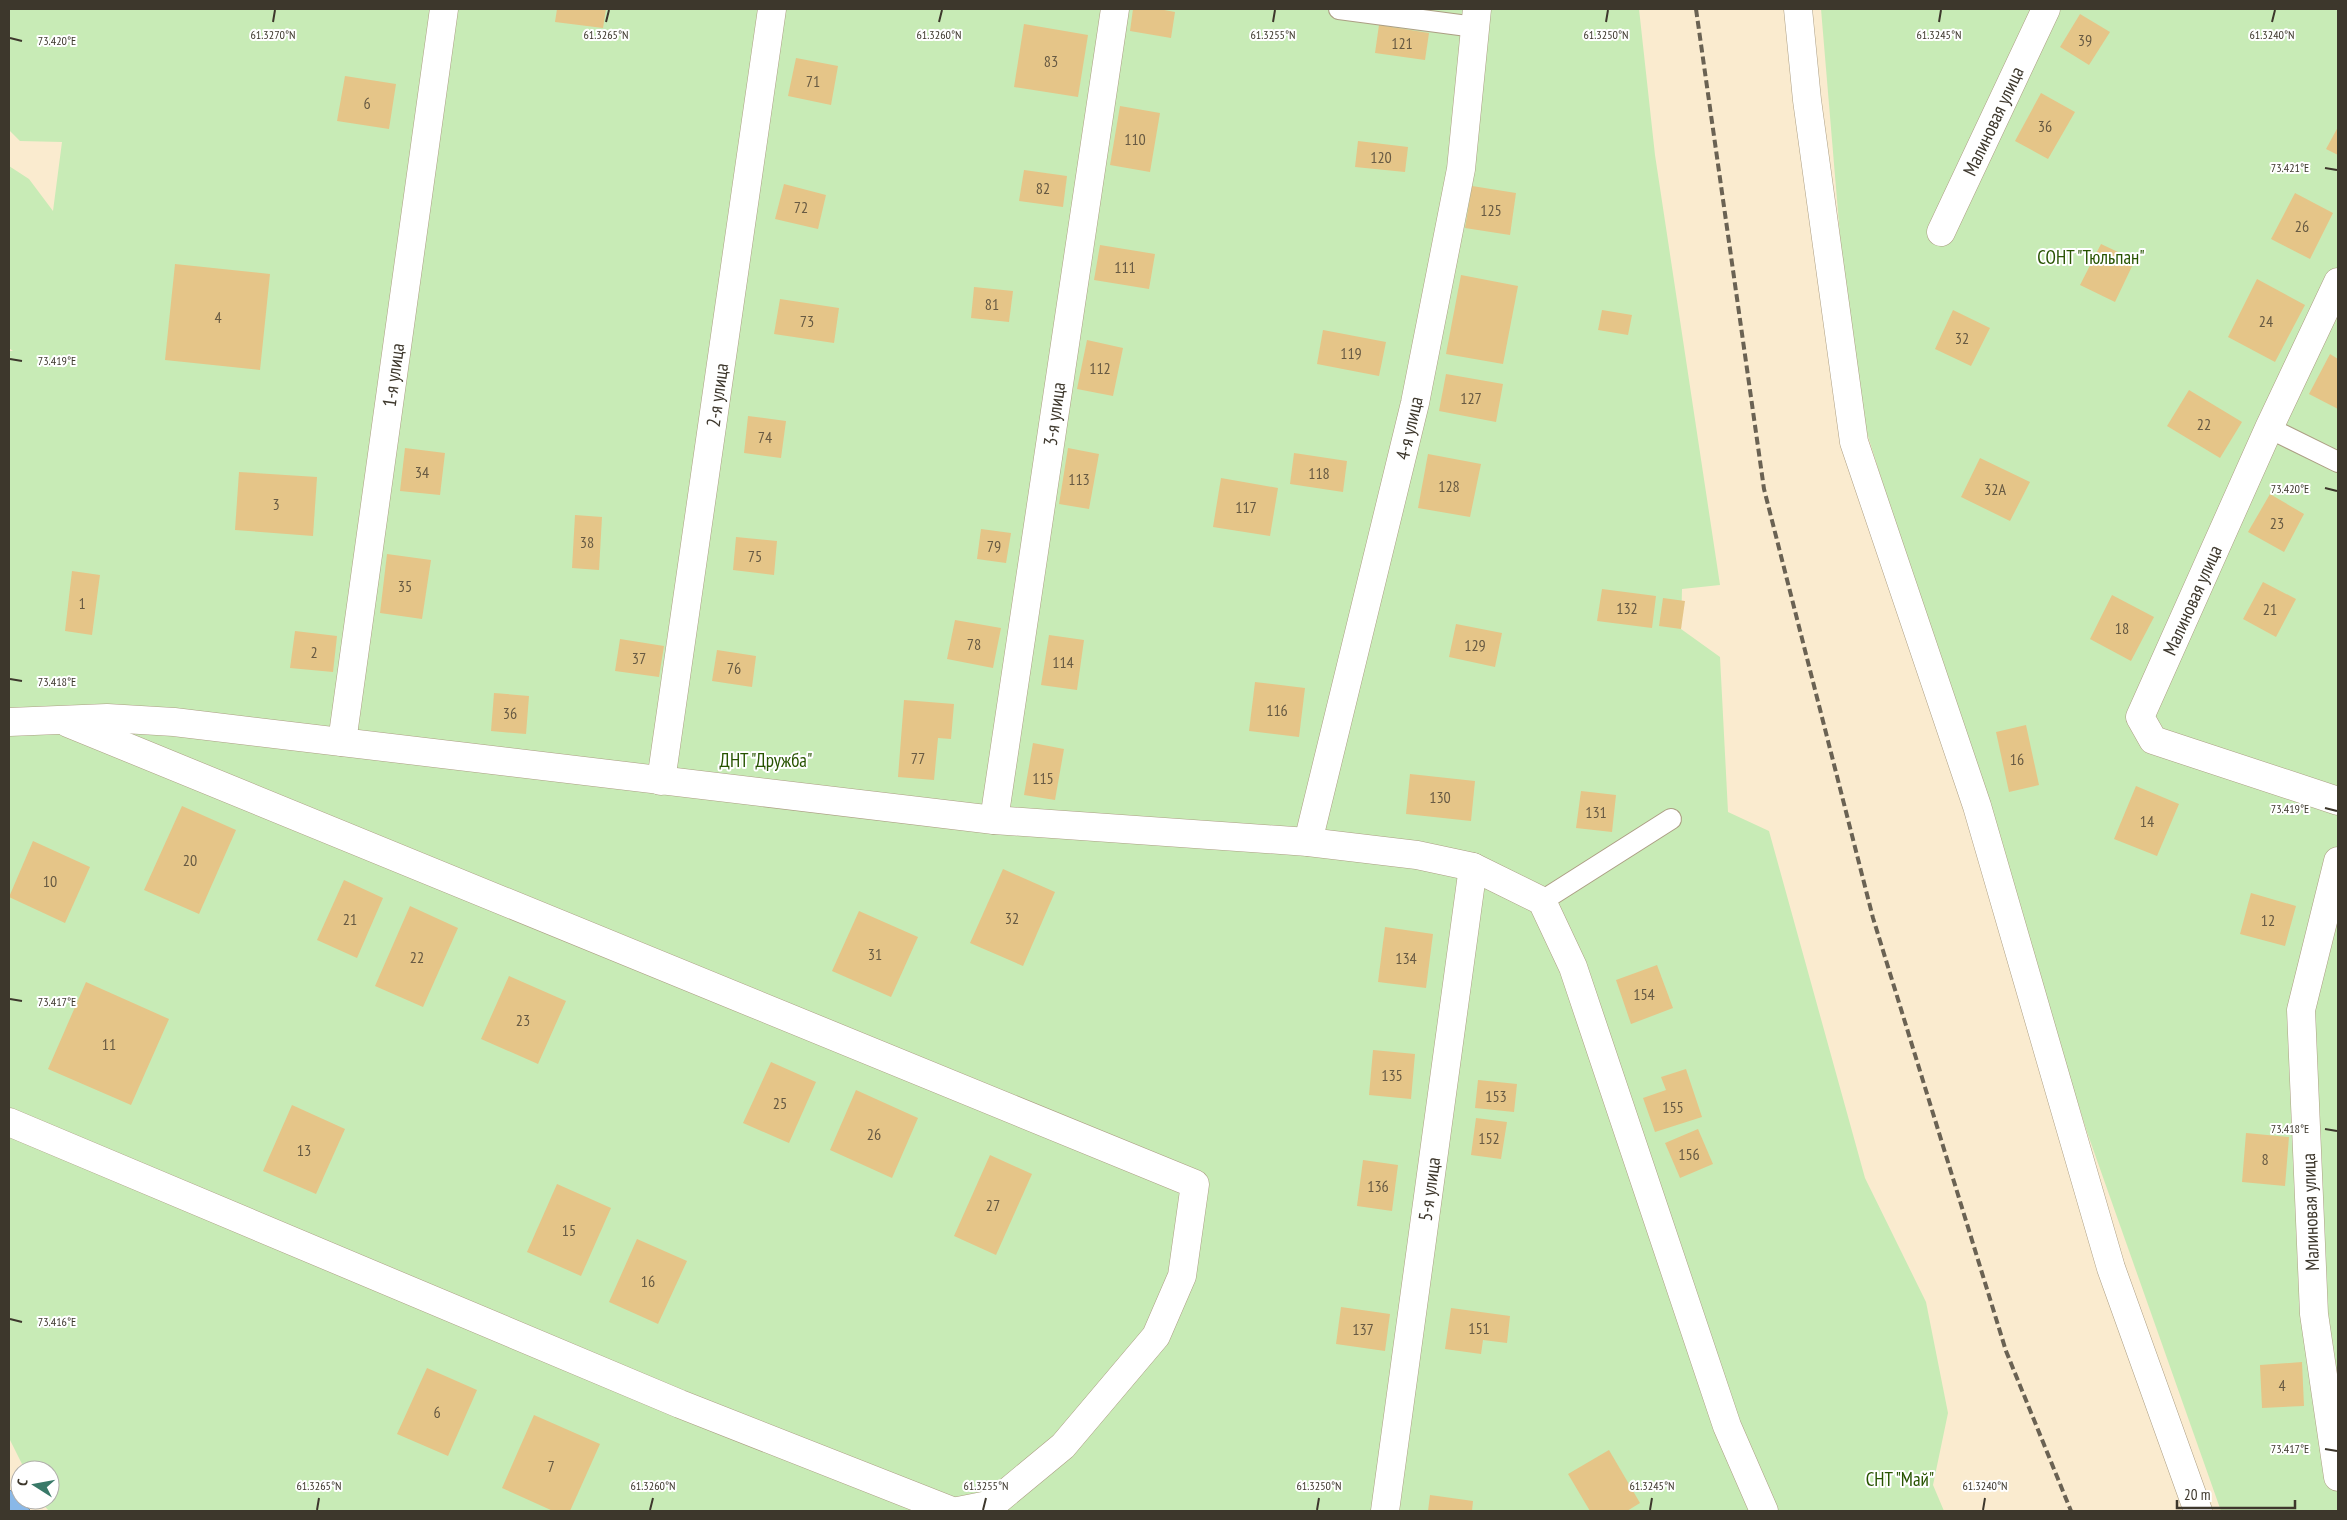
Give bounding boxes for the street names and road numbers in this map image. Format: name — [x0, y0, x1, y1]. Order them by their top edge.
street label: Малиновая улица — [1957, 63, 2029, 179]
street label: 1-я улица — [377, 341, 409, 409]
street label: 2-я улица — [701, 361, 733, 429]
street label: 3-я улица — [1038, 380, 1070, 448]
street label: 4-я улица — [1390, 394, 1428, 462]
street label: Малиновая улица — [2157, 541, 2227, 659]
street label: Малиновая улица — [2296, 1153, 2324, 1271]
street label: 5-я улица — [1413, 1155, 1445, 1223]

